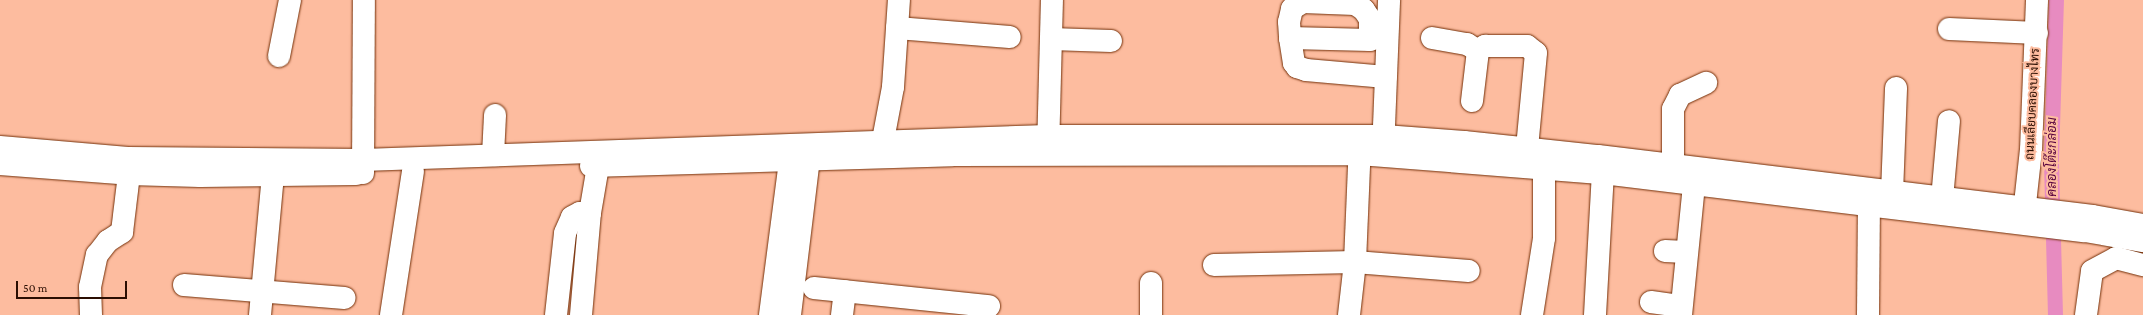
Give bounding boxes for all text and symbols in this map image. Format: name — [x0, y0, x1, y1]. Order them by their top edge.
street label: ถนนเลียบคลองบางไทร — [2023, 48, 2043, 160]
water label: คลองโต๊ะกล่อม — [2044, 117, 2060, 197]
scale bar — [18, 273, 129, 299]
text: 50 m — [23, 281, 47, 295]

